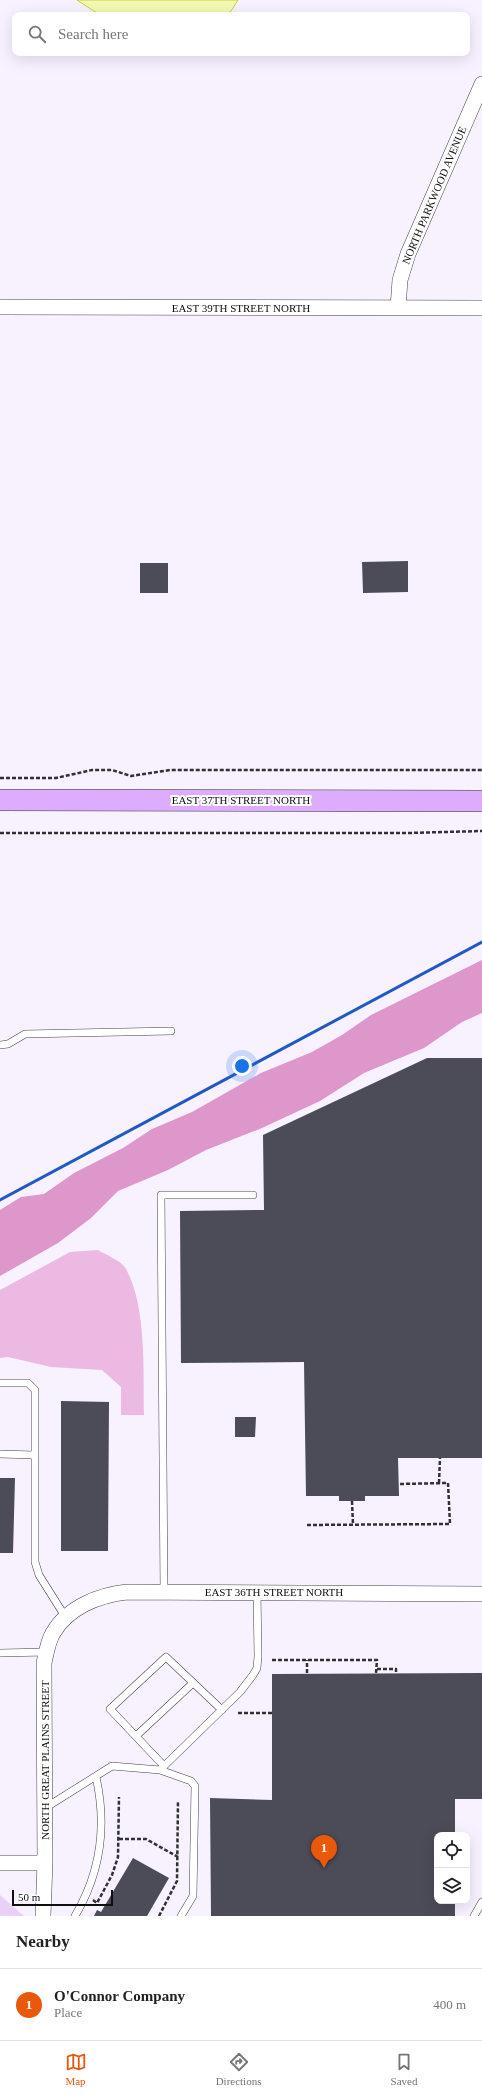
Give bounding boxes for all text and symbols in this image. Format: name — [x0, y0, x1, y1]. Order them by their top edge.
search box — [12, 12, 470, 56]
icon: search — [26, 23, 48, 45]
text: Search here — [58, 26, 128, 42]
street label: NORTH PARKWOOD AVENUE — [399, 124, 469, 266]
street label: EAST 39TH STREET NORTH — [172, 302, 310, 314]
street label: EAST 37TH STREET NORTH — [172, 794, 310, 806]
your location — [232, 1056, 252, 1076]
street label: EAST 36TH STREET NORTH — [205, 1586, 343, 1598]
street label: NORTH GREAT PLAINS STREET — [39, 1680, 51, 1840]
map controls — [434, 1832, 470, 1904]
button: locate — [434, 1832, 470, 1868]
pin: 1 — [311, 1835, 337, 1868]
button: layers — [434, 1868, 470, 1904]
scale bar — [12, 1888, 113, 1907]
text: 50 m — [18, 1891, 40, 1903]
text: Nearby — [16, 1932, 70, 1951]
text: O'Connor Company — [54, 1988, 185, 2004]
text: 1 — [26, 1997, 32, 2012]
text: 400 m — [433, 1997, 466, 2012]
text: Place — [54, 2005, 82, 2020]
tab: Map — [65, 2051, 87, 2087]
tab: Directions — [216, 2051, 261, 2087]
tab: Saved — [391, 2051, 417, 2087]

